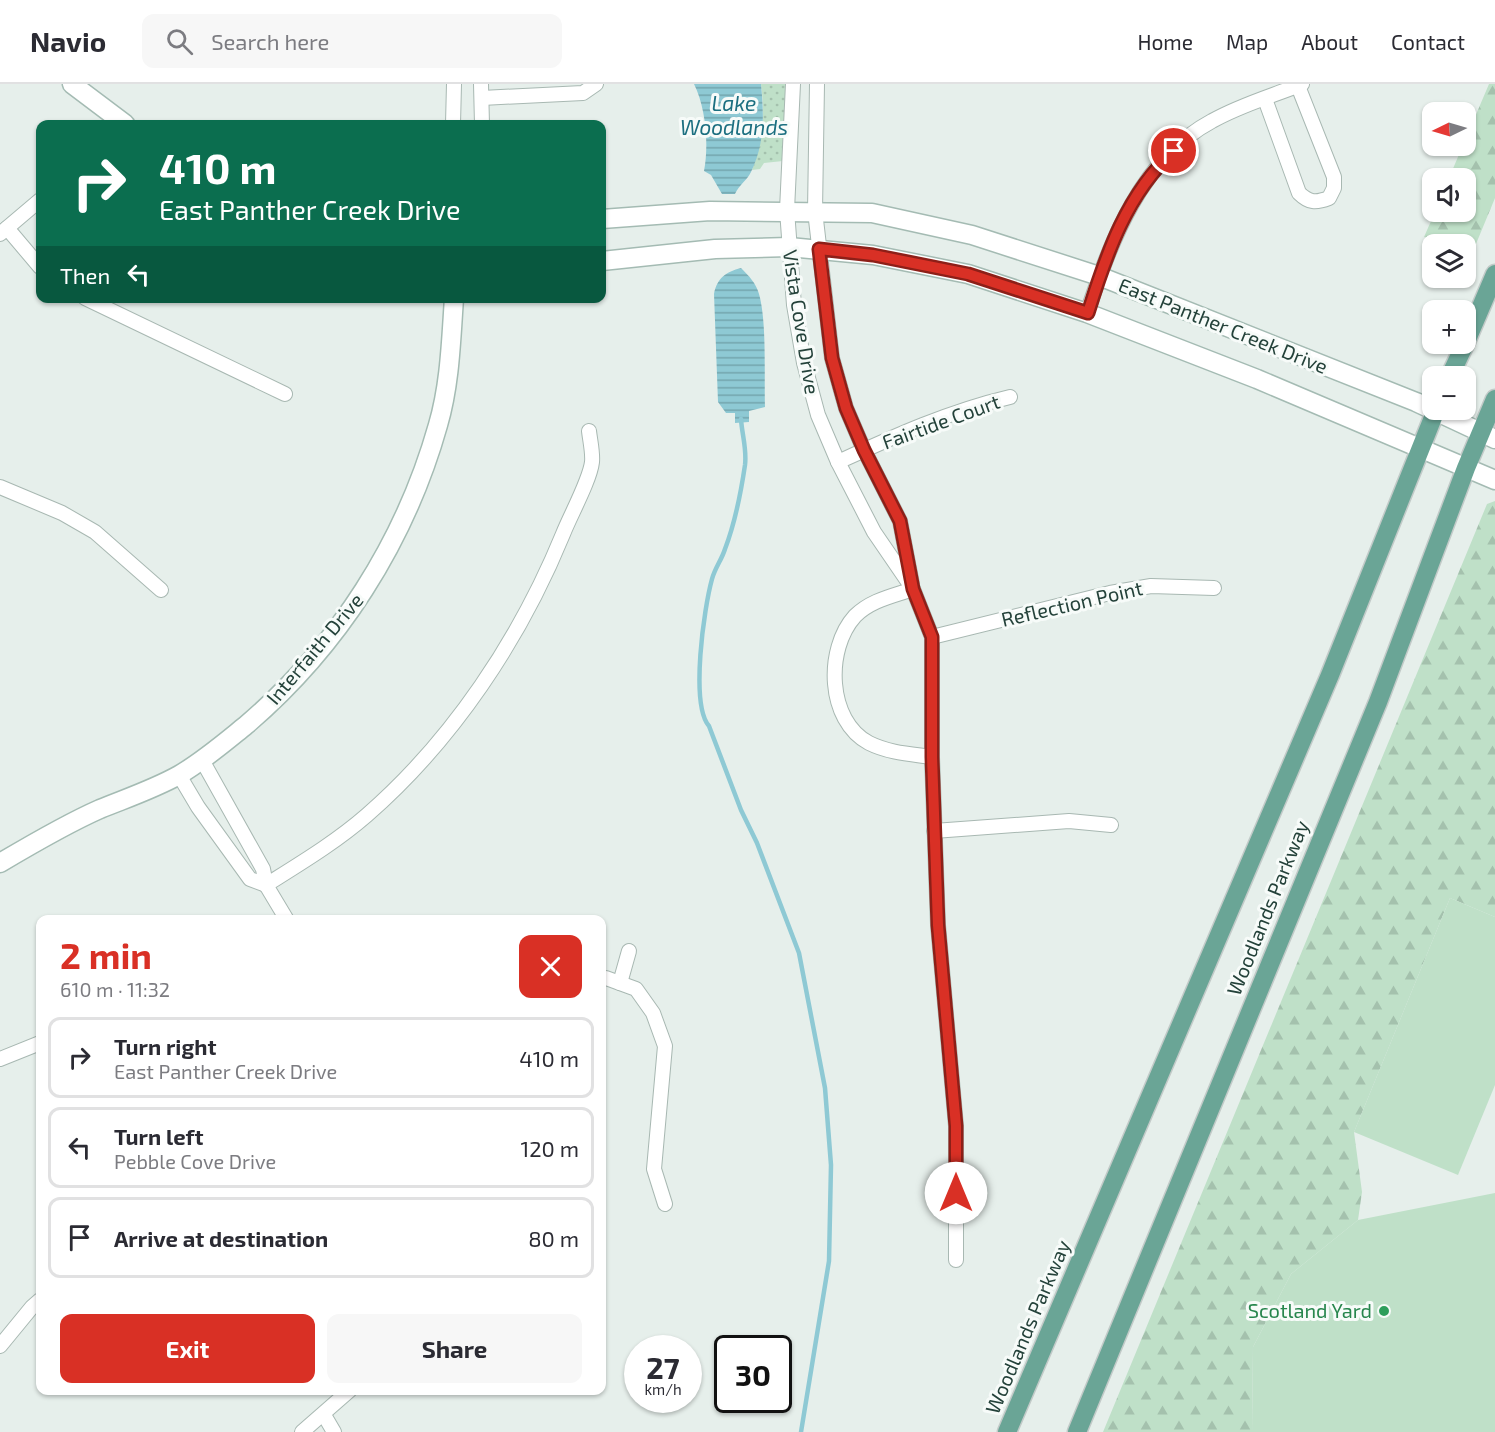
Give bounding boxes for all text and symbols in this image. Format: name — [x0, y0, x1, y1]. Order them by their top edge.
search box — [142, 14, 562, 68]
text: Navio — [30, 24, 106, 58]
icon: search — [163, 25, 196, 58]
text: Search here — [211, 28, 329, 54]
text: Home — [1137, 29, 1193, 54]
text: Map — [1226, 29, 1268, 54]
text: About — [1301, 29, 1358, 54]
text: Contact — [1391, 29, 1465, 54]
water label: Lake Woodlands — [680, 90, 788, 139]
north arrow — [1422, 102, 1476, 156]
map controls — [1422, 102, 1476, 420]
pin — [1148, 125, 1199, 176]
icon: arrive — [1157, 134, 1190, 167]
text: 410 m — [159, 142, 276, 192]
icon: right — [60, 144, 138, 222]
button: sound — [1422, 168, 1476, 222]
text: East Panther Creek Drive — [159, 193, 461, 225]
button: layers — [1422, 234, 1476, 288]
street label: Vista Cove Drive — [779, 248, 825, 396]
icon: left — [122, 258, 155, 291]
text: Then — [60, 262, 110, 288]
street label: East Panther Creek Drive — [1115, 272, 1331, 378]
button: + — [1422, 300, 1476, 354]
button: − — [1422, 366, 1476, 420]
street label: Fairtide Court — [879, 389, 1003, 453]
street label: Reflection Point — [999, 575, 1145, 631]
street label: Interfaith Drive — [261, 588, 368, 709]
street label: Woodlands Parkway — [1221, 816, 1313, 998]
text: 2 min — [60, 933, 152, 976]
button: close — [519, 935, 582, 998]
text: 610 m · 11:32 — [60, 977, 170, 1001]
text: Turn right — [114, 1033, 216, 1059]
icon: right — [63, 1041, 96, 1074]
text: 410 m — [519, 1045, 579, 1071]
text: East Panther Creek Drive — [114, 1059, 337, 1083]
text: Turn left — [114, 1123, 203, 1149]
icon: left — [63, 1131, 96, 1164]
text: 120 m — [520, 1135, 579, 1161]
text: Pebble Cove Drive — [114, 1149, 276, 1173]
position arrow — [924, 1161, 988, 1225]
icon: arrive — [63, 1221, 96, 1254]
text: Arrive at destination — [114, 1225, 328, 1251]
text: 80 m — [528, 1225, 579, 1251]
street label: Woodlands Parkway — [980, 1236, 1075, 1417]
place label: Scotland Yard — [1248, 1298, 1372, 1322]
marker: Scotland Yard — [1377, 1304, 1391, 1318]
button: Exit — [60, 1314, 315, 1383]
button: Share — [327, 1314, 582, 1383]
speed limit sign: 30 — [714, 1335, 792, 1413]
text: 27 — [646, 1349, 680, 1385]
text: km/h — [644, 1380, 682, 1398]

